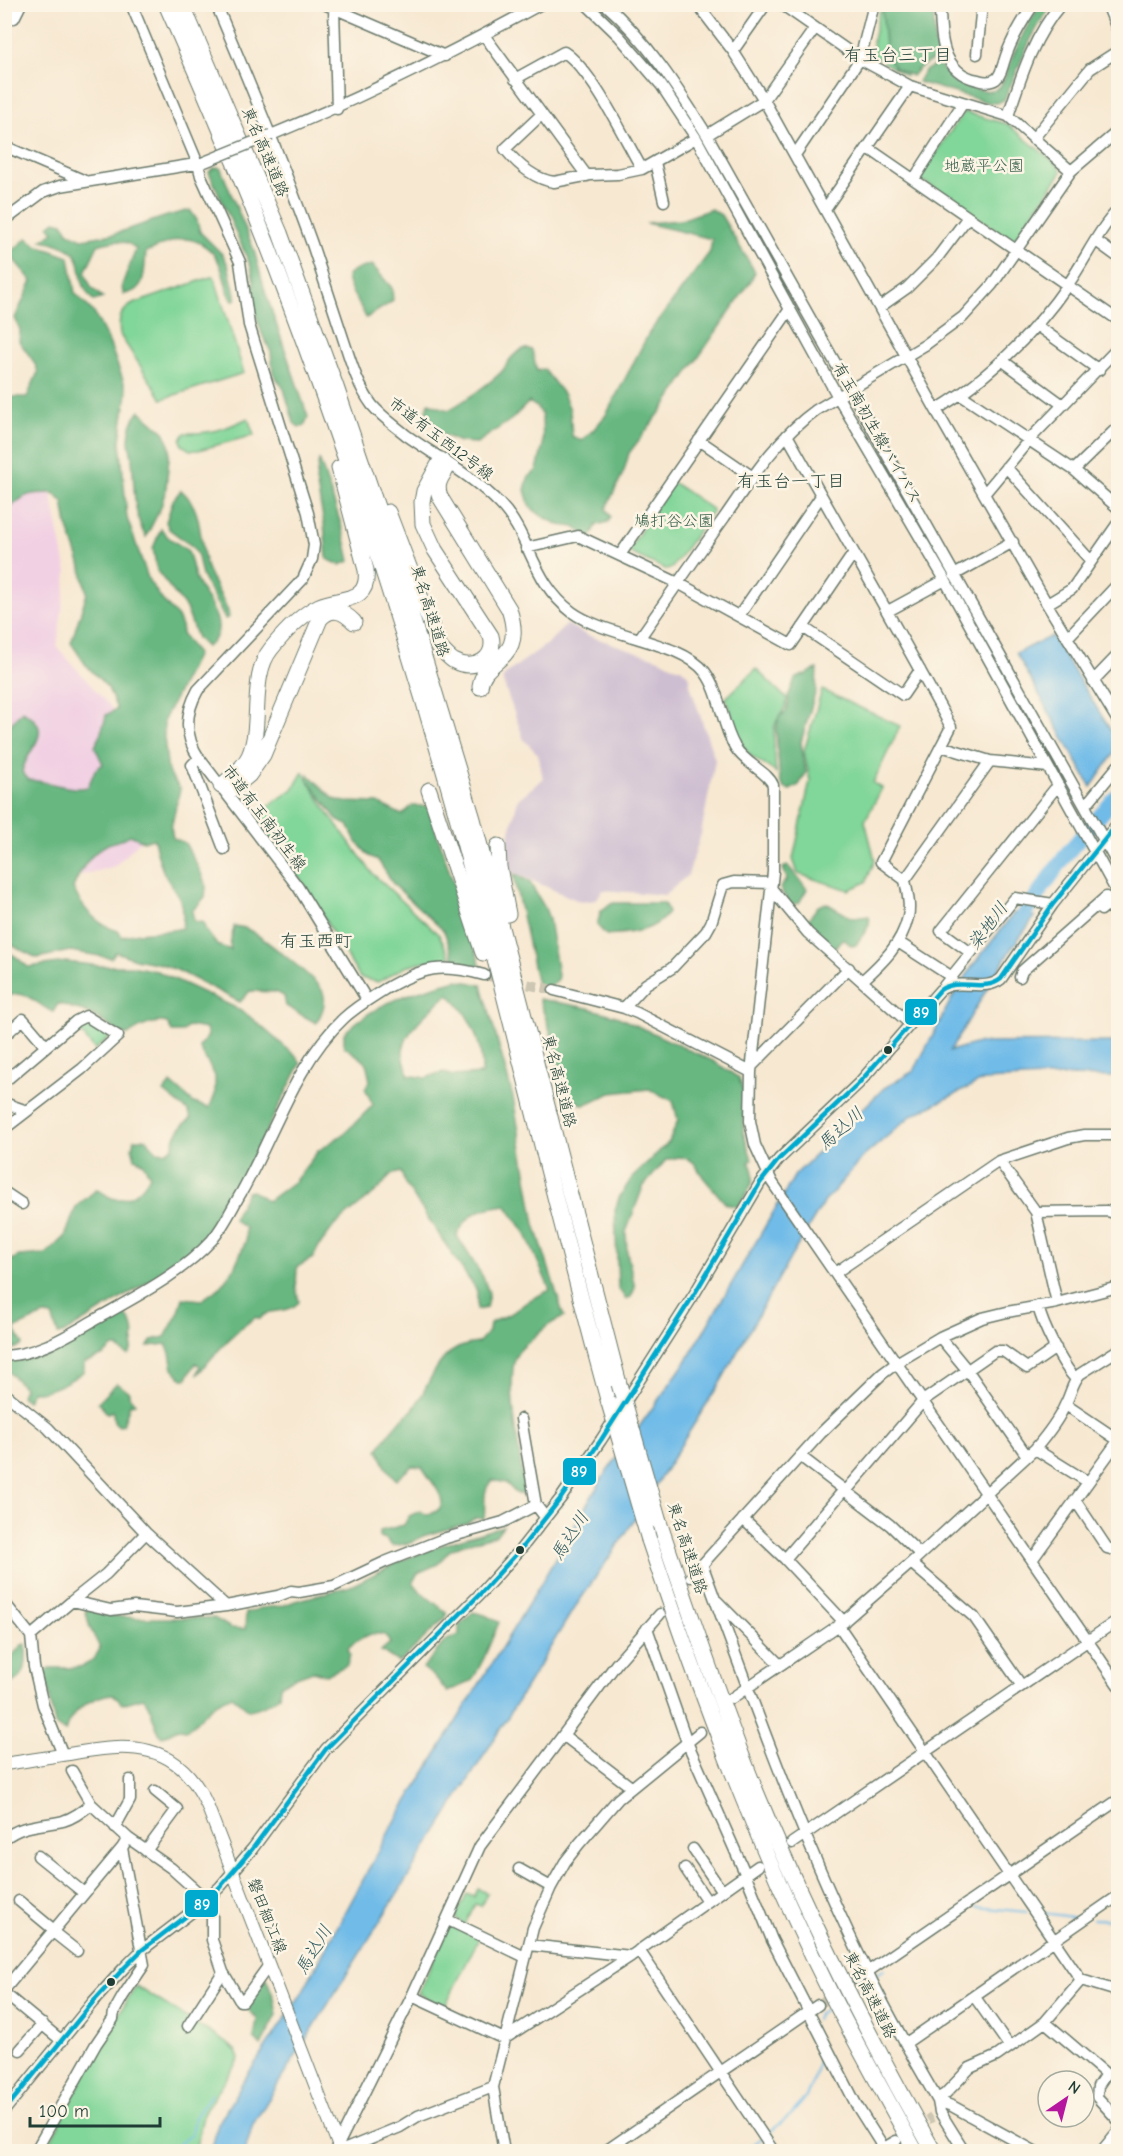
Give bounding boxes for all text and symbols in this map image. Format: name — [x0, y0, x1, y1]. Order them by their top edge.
district label: 有玉台三丁目 — [844, 45, 952, 66]
street label: 東名高速道路 — [238, 104, 292, 200]
park label: 地蔵平公園 — [944, 157, 1024, 175]
street label: 有玉南初生線バイパス — [829, 359, 925, 507]
street label: 市道有玉西12号線 — [385, 394, 497, 484]
district label: 有玉台一丁目 — [737, 471, 845, 492]
park label: 鳩打谷公園 — [634, 512, 714, 530]
street label: 東名高速道路 — [407, 562, 453, 660]
street label: 市道有玉南初生線 — [218, 761, 310, 875]
water label: 染地川 — [963, 898, 1013, 954]
district label: 有玉西町 — [280, 931, 352, 952]
line badge: 89 — [904, 998, 938, 1026]
text: 89 — [913, 1004, 929, 1022]
street label: 東名高速道路 — [539, 1032, 579, 1130]
unlabelled marker — [882, 1044, 894, 1056]
water label: 馬込川 — [814, 1103, 868, 1155]
line badge: 89 — [562, 1457, 597, 1486]
text: 89 — [571, 1463, 587, 1481]
street label: 東名高速道路 — [664, 1500, 710, 1596]
water label: 馬込川 — [546, 1508, 594, 1564]
unlabelled marker — [514, 1544, 526, 1556]
street label: 磐田細江線 — [244, 1876, 290, 1956]
line badge: 89 — [184, 1889, 219, 1918]
text: 89 — [194, 1896, 210, 1914]
water label: 馬込川 — [291, 1921, 337, 1979]
street label: 東名高速道路 — [840, 1948, 900, 2042]
unlabelled marker — [105, 1976, 117, 1988]
north arrow — [1036, 2069, 1096, 2129]
text: N — [1065, 2077, 1083, 2098]
scale bar — [30, 2090, 160, 2128]
text: 100 m — [39, 2101, 89, 2122]

